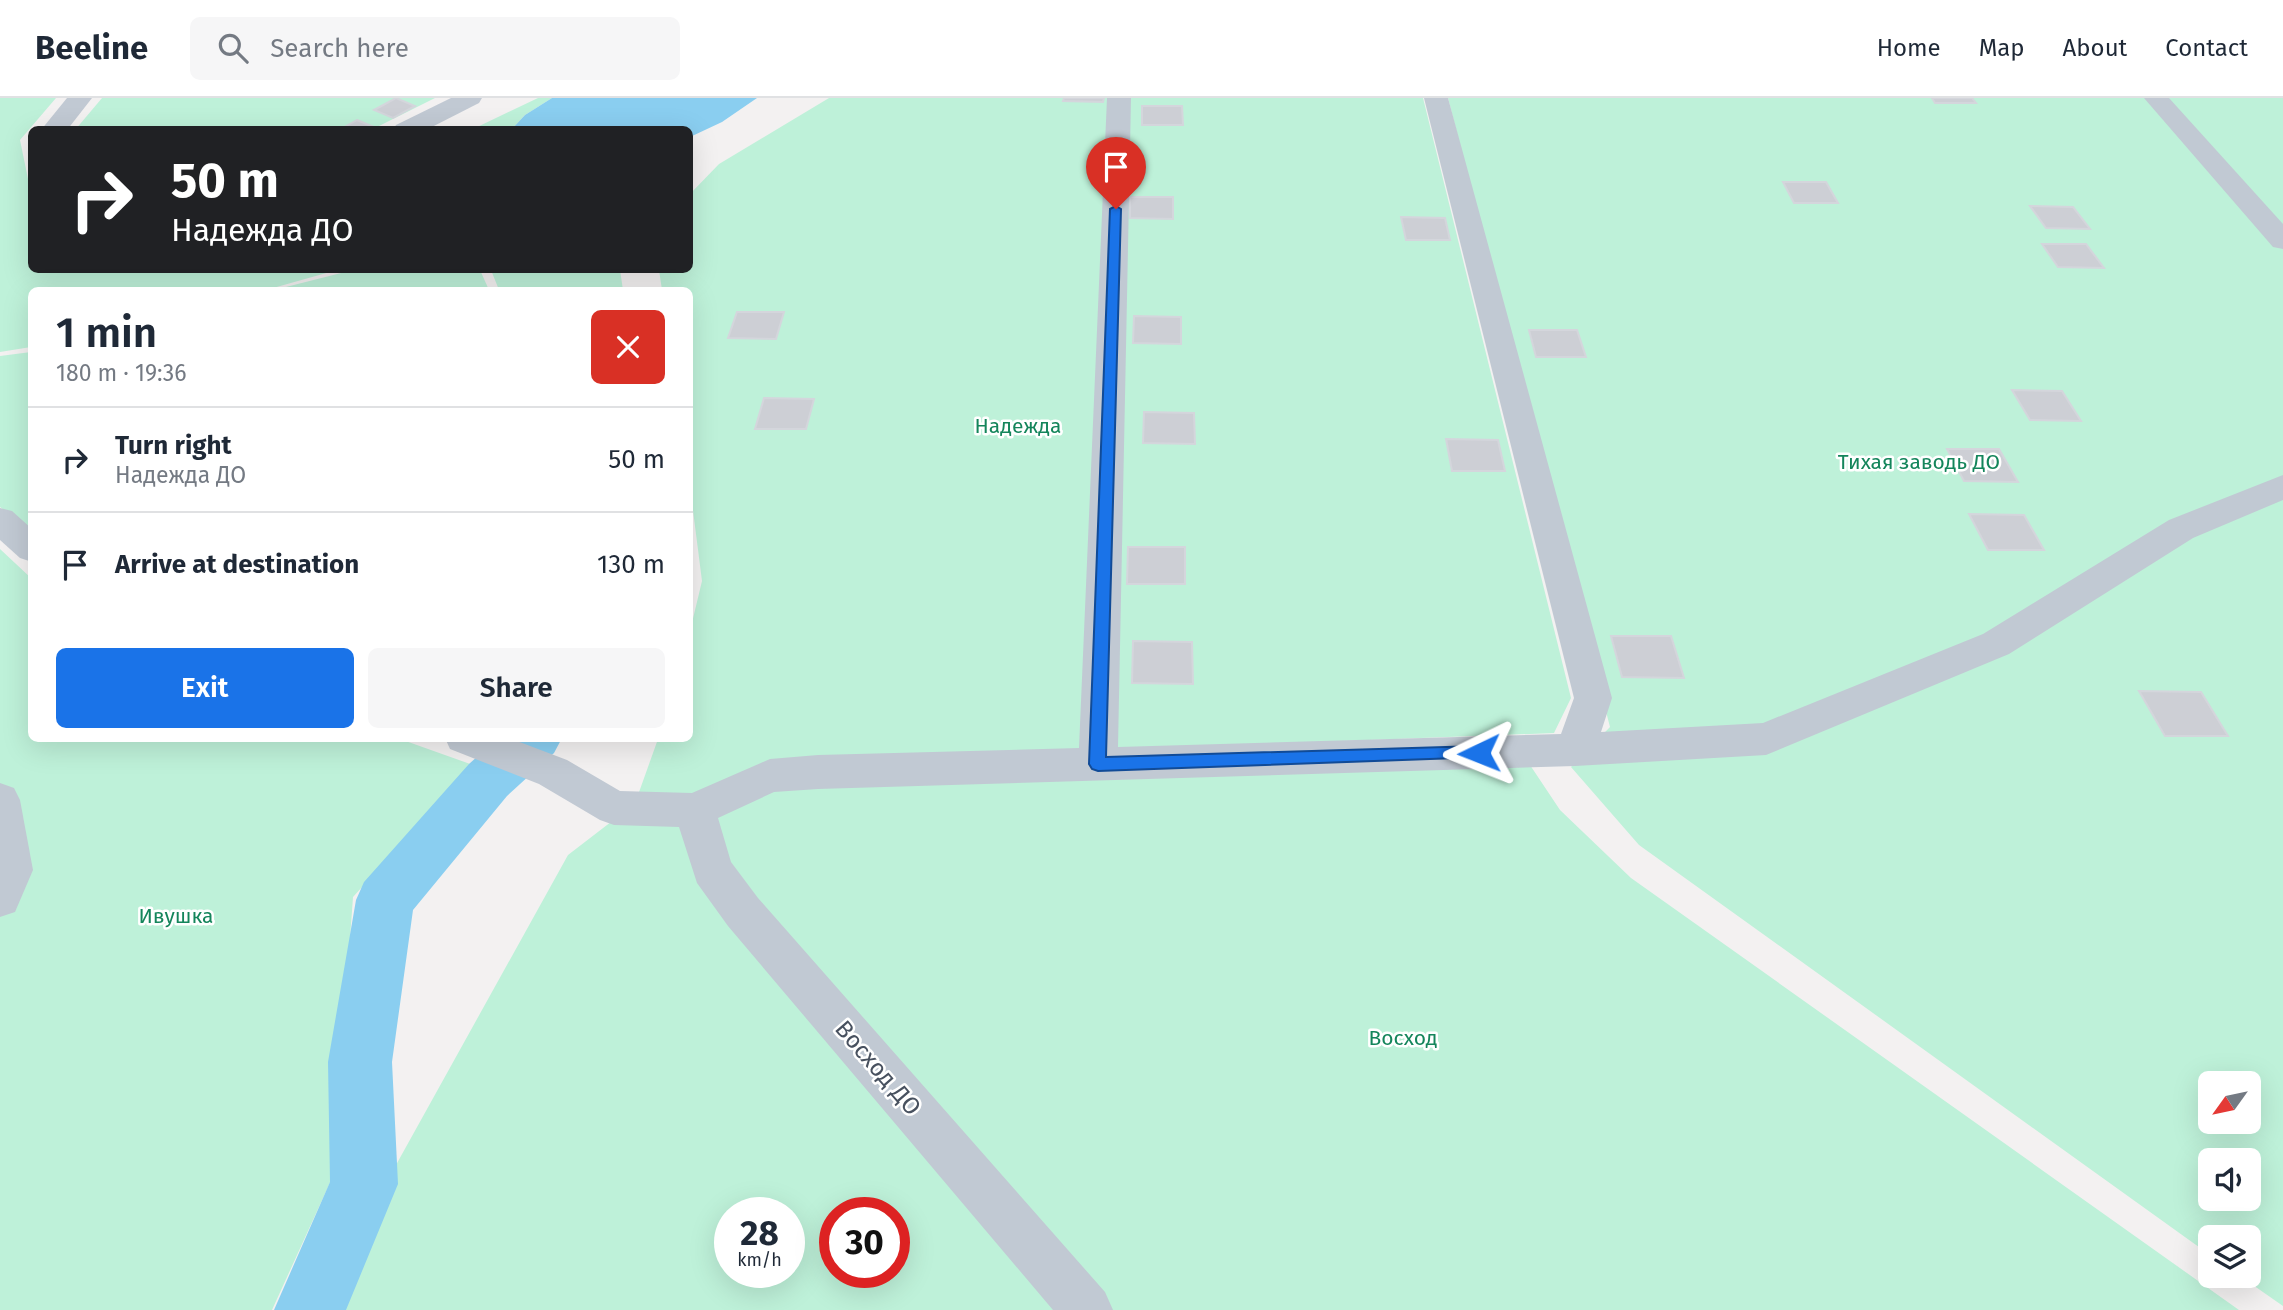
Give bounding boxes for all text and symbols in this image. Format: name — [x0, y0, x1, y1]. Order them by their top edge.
search box — [190, 17, 680, 80]
text: Beeline — [35, 28, 148, 68]
icon: search — [214, 29, 252, 67]
text: Search here — [270, 33, 409, 64]
text: Home — [1877, 34, 1941, 62]
text: Map — [1979, 34, 2025, 62]
text: About — [2063, 34, 2127, 62]
text: Contact — [2165, 34, 2248, 62]
pin — [1086, 137, 1146, 209]
icon: arrive — [1097, 148, 1135, 186]
text: 50 m — [171, 151, 279, 210]
icon: right — [56, 154, 147, 245]
text: Надежда ДО — [171, 211, 354, 249]
text: 1 min — [56, 308, 157, 358]
button: close — [591, 310, 665, 384]
text: 180 m · 19:36 — [56, 359, 186, 387]
park label: Надежда — [975, 413, 1061, 439]
text: Turn right — [115, 430, 232, 461]
icon: right — [56, 441, 94, 479]
text: 50 m — [608, 444, 665, 475]
park label: Тихая заводь ДО — [1838, 449, 2000, 475]
text: Надежда ДО — [115, 461, 246, 489]
icon: arrive — [56, 546, 94, 584]
text: Arrive at destination — [115, 549, 359, 580]
text: 130 m — [597, 549, 665, 580]
button: Exit — [56, 648, 354, 728]
button: Share — [368, 648, 665, 728]
position arrow — [1442, 716, 1516, 790]
park label: Ивушка — [139, 903, 213, 929]
street label: Восход ДО — [829, 1015, 927, 1121]
park label: Восход — [1369, 1025, 1437, 1051]
north arrow — [2198, 1071, 2261, 1134]
map controls — [2198, 1071, 2261, 1288]
button: sound — [2198, 1148, 2261, 1211]
speed limit sign: 30 — [819, 1197, 910, 1288]
text: 28 — [740, 1212, 779, 1254]
button: layers — [2198, 1225, 2261, 1288]
text: km/h — [737, 1249, 782, 1271]

